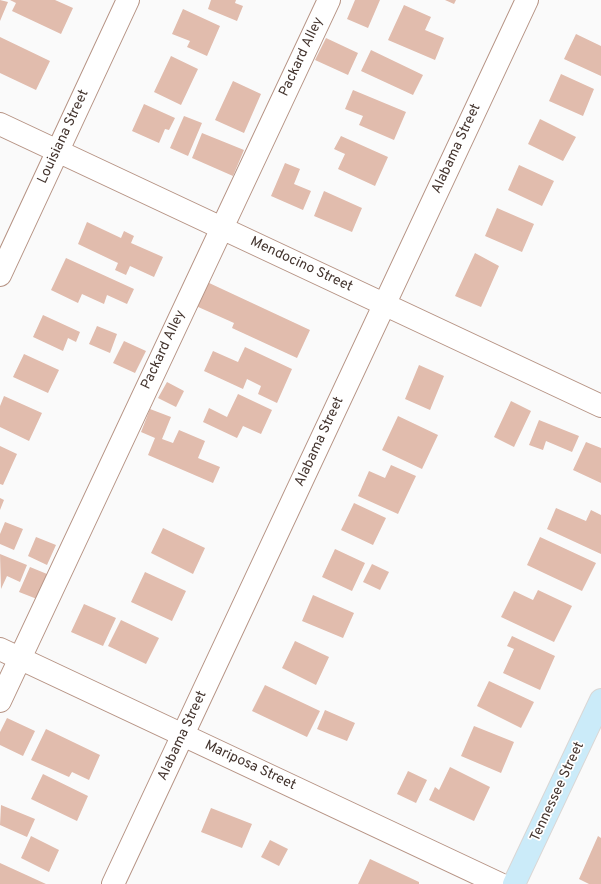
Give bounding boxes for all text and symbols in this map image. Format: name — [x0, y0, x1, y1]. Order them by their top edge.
street label: Packard Alley — [276, 15, 328, 99]
street label: Louisiana Street — [35, 87, 93, 187]
street label: Alabama Street — [429, 101, 485, 197]
street label: Mendocino Street — [247, 234, 355, 296]
street label: Packard Alley — [138, 308, 190, 392]
street label: Alabama Street — [292, 394, 348, 490]
street label: Alabama Street — [155, 688, 211, 784]
street label: Mariposa Street — [202, 738, 298, 794]
street label: Tennessee Street — [528, 739, 588, 845]

